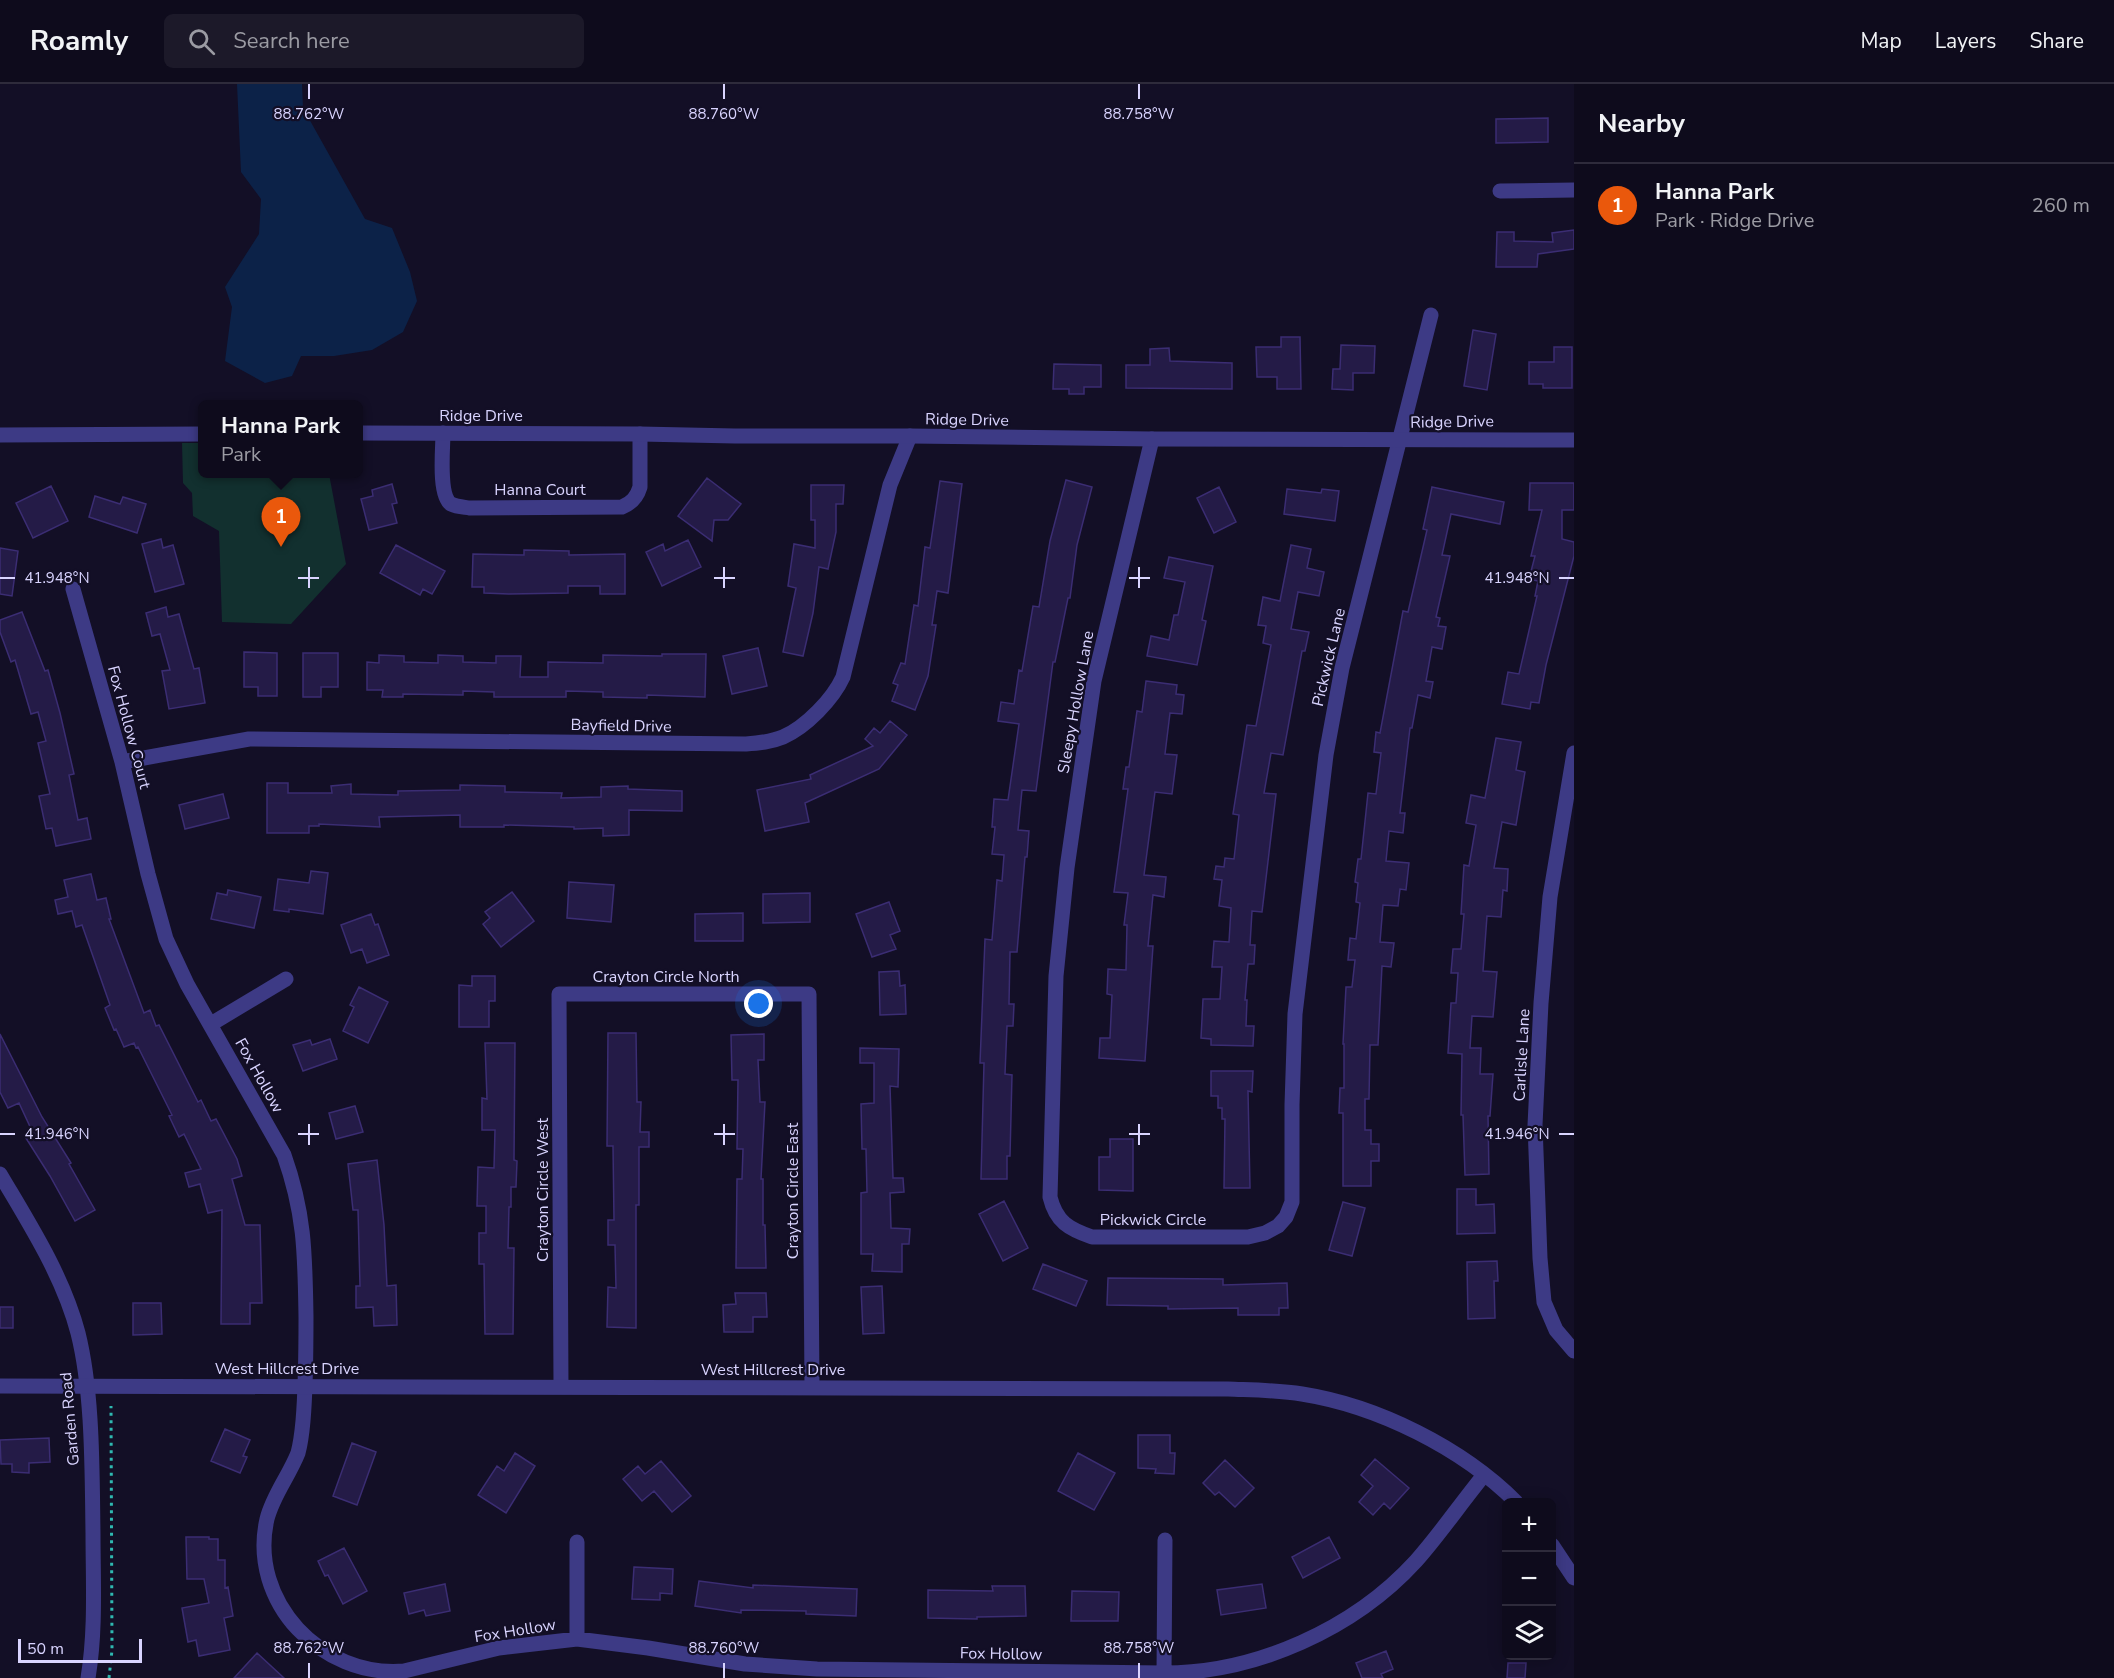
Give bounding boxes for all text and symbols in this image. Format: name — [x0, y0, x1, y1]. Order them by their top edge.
search box — [164, 14, 584, 68]
text: Roamly — [30, 22, 128, 60]
icon: search — [185, 25, 218, 58]
text: Search here — [233, 26, 350, 56]
text: Map — [1860, 27, 1902, 55]
text: Layers — [1935, 27, 1996, 55]
text: Share — [2029, 27, 2084, 55]
text: 88.762°W — [274, 104, 345, 124]
text: 88.760°W — [689, 104, 760, 124]
text: 88.758°W — [1104, 104, 1175, 124]
text: Nearby — [1598, 106, 1685, 141]
text: Hanna Park — [1655, 177, 1774, 207]
text: 1 — [1612, 192, 1624, 219]
text: 260 m — [2032, 192, 2090, 219]
text: Park · Ridge Drive — [1655, 207, 1814, 234]
popup — [198, 400, 363, 478]
street label: Ridge Drive — [439, 405, 523, 427]
street label: Ridge Drive — [925, 408, 1009, 432]
street label: Ridge Drive — [1410, 410, 1494, 434]
text: Hanna Park — [221, 411, 340, 441]
text: Park — [221, 441, 261, 468]
street label: Hanna Court — [494, 479, 586, 501]
pin: 1 — [262, 498, 300, 547]
text: 41.948°N — [24, 568, 90, 588]
text: 41.948°N — [1484, 568, 1550, 588]
street label: Pickwick Lane — [1307, 606, 1351, 709]
street label: Sleepy Hollow Lane — [1053, 629, 1099, 775]
street label: Fox Hollow Court — [102, 663, 156, 791]
street label: Bayfield Drive — [570, 714, 672, 738]
street label: Crayton Circle North — [592, 966, 740, 988]
your location — [744, 989, 773, 1018]
street label: Carlisle Lane — [1509, 1008, 1535, 1102]
street label: Fox Hollow — [230, 1034, 289, 1117]
street label: Crayton Circle West — [532, 1118, 554, 1262]
street label: Crayton Circle East — [782, 1122, 804, 1259]
text: 41.946°N — [24, 1124, 90, 1144]
text: 41.946°N — [1484, 1124, 1550, 1144]
street label: Pickwick Circle — [1100, 1209, 1206, 1231]
street label: West Hillcrest Drive — [215, 1358, 359, 1380]
street label: West Hillcrest Drive — [701, 1359, 845, 1381]
street label: Garden Road — [55, 1371, 85, 1467]
map controls — [1502, 1498, 1556, 1660]
button: + — [1502, 1498, 1556, 1552]
button: − — [1502, 1552, 1556, 1606]
button: layers — [1502, 1606, 1556, 1660]
street label: Fox Hollow — [473, 1614, 558, 1648]
scale bar — [18, 1636, 142, 1664]
text: 50 m — [27, 1638, 64, 1660]
text: 88.762°W — [274, 1638, 345, 1658]
text: 88.760°W — [689, 1638, 760, 1658]
text: 88.758°W — [1104, 1638, 1175, 1658]
street label: Fox Hollow — [960, 1642, 1043, 1666]

